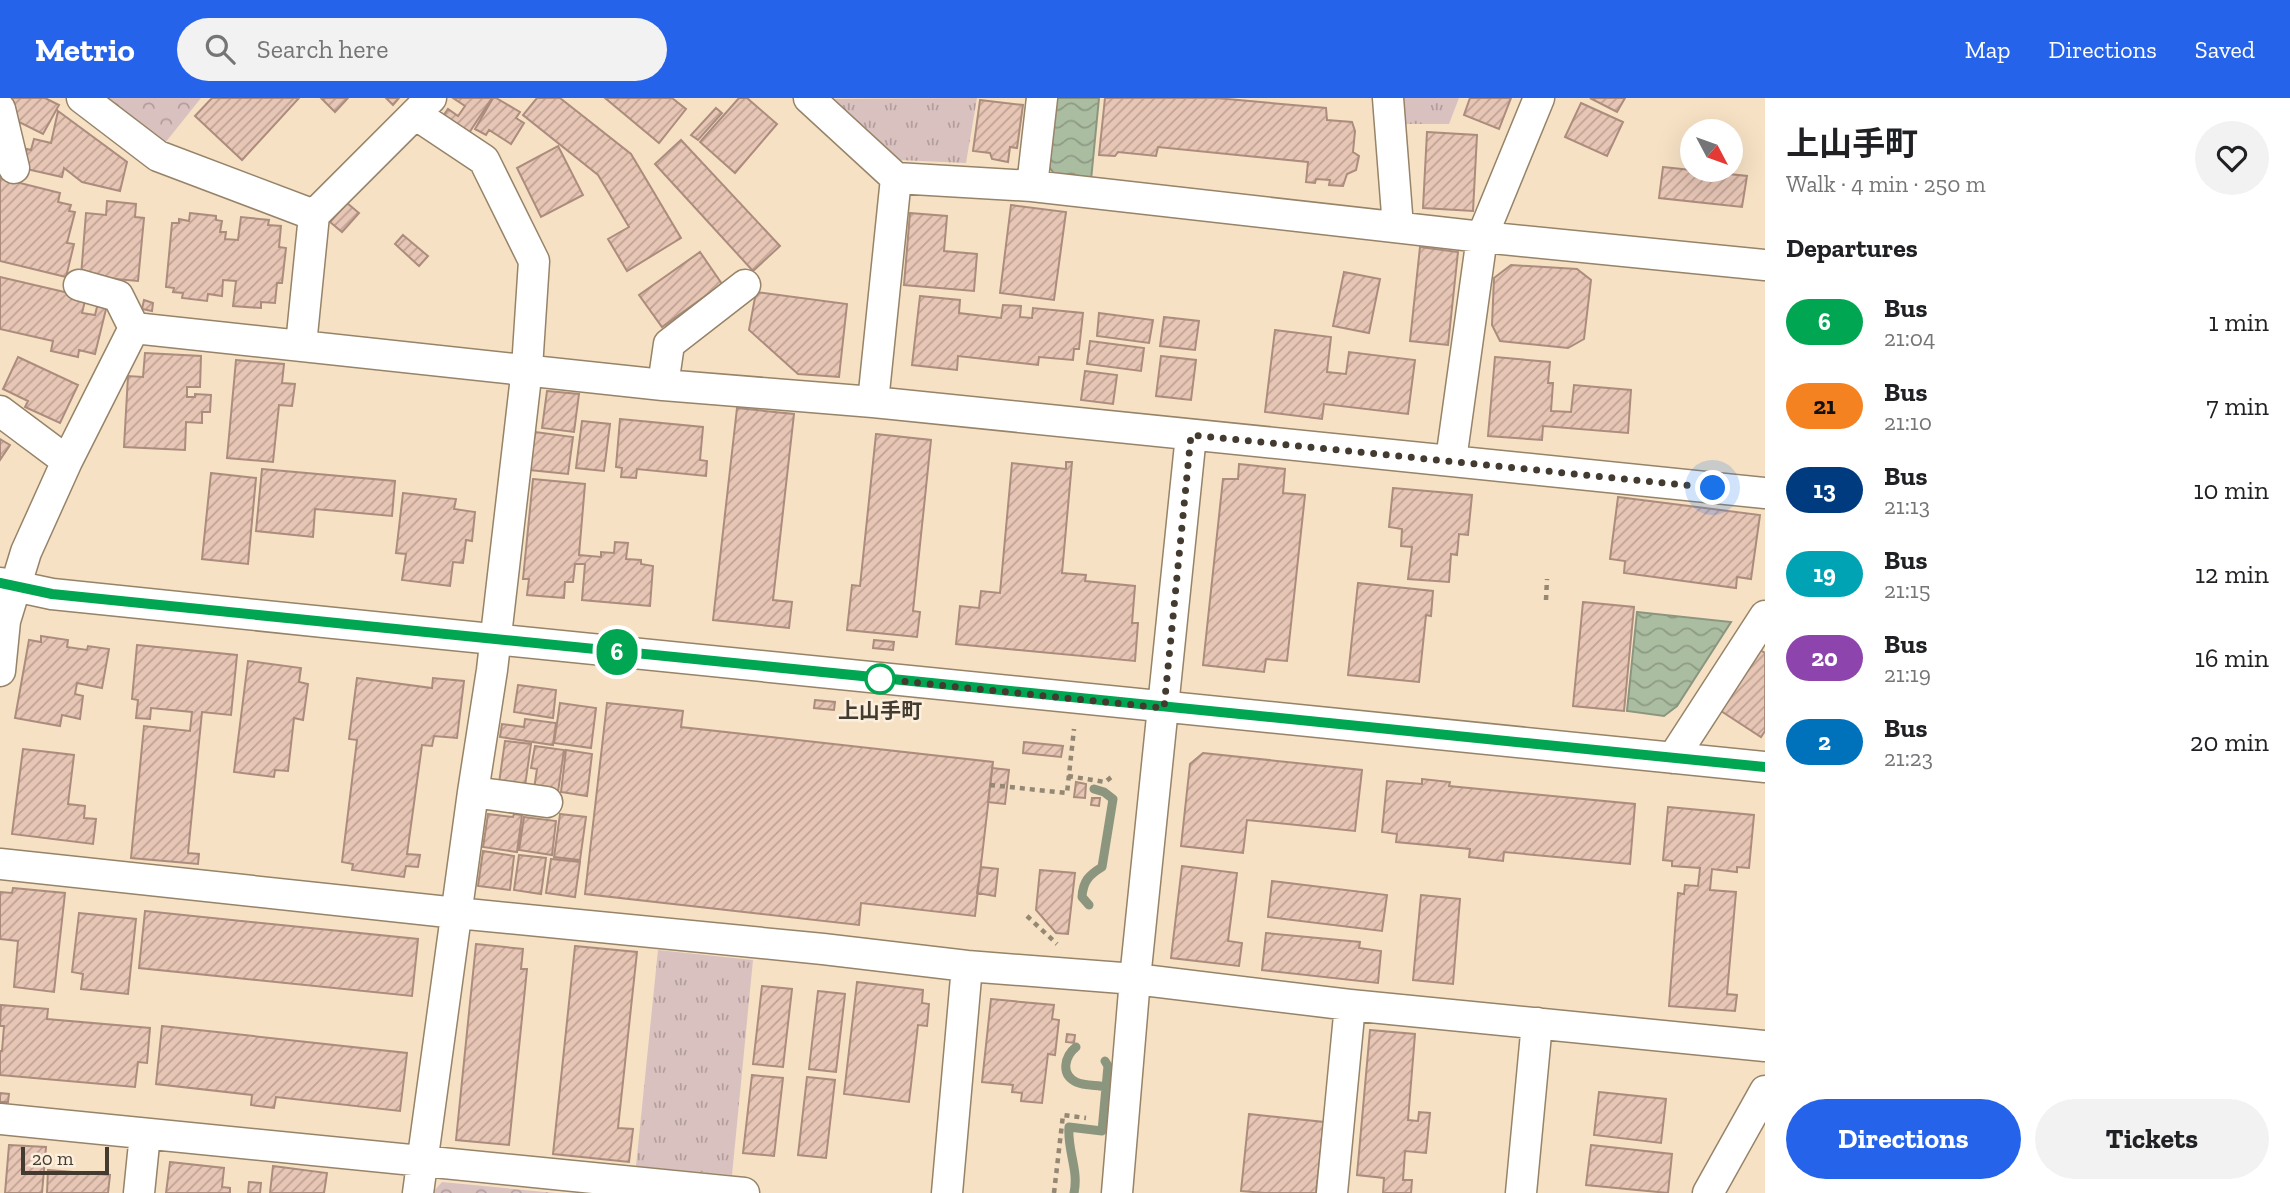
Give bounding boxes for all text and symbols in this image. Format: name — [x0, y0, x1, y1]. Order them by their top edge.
search box — [177, 18, 667, 81]
text: Metrio — [35, 30, 135, 69]
icon: search — [201, 30, 239, 68]
text: Search here — [257, 33, 389, 65]
text: Map — [1965, 35, 2011, 64]
text: Directions — [2049, 35, 2157, 64]
text: Saved — [2195, 35, 2255, 64]
north arrow — [1680, 119, 1743, 182]
map controls — [1680, 119, 1743, 182]
button: heart — [2195, 121, 2269, 195]
text: 上山手町 — [1786, 124, 1918, 163]
text: Walk · 4 min · 250 m — [1786, 170, 1986, 198]
text: Departures — [1786, 232, 1918, 264]
text: Bus — [1884, 292, 1927, 324]
text: 1 min — [2208, 306, 2269, 338]
text: 6 — [1818, 307, 1831, 336]
text: 21:04 — [1884, 324, 1936, 352]
text: Bus — [1884, 376, 1927, 408]
text: 7 min — [2206, 390, 2269, 422]
text: 21 — [1813, 391, 1836, 420]
text: 21:10 — [1884, 408, 1932, 436]
text: Bus — [1884, 460, 1927, 492]
your location — [1695, 470, 1730, 505]
text: 10 min — [2193, 474, 2269, 506]
text: 13 — [1813, 475, 1836, 504]
text: 21:13 — [1884, 492, 1930, 520]
text: Bus — [1884, 544, 1927, 576]
text: 12 min — [2195, 558, 2269, 590]
text: 19 — [1813, 559, 1836, 588]
text: 21:15 — [1884, 576, 1930, 604]
text: Bus — [1884, 628, 1927, 660]
line badge: 6 — [594, 629, 640, 675]
text: 6 — [611, 637, 623, 666]
text: 16 min — [2195, 642, 2269, 674]
text: 20 — [1811, 643, 1838, 672]
text: 21:19 — [1884, 660, 1931, 688]
marker: 上山手町 — [865, 664, 895, 694]
place label: 上山手町 — [838, 698, 922, 723]
text: Bus — [1884, 712, 1927, 744]
text: 20 min — [2190, 726, 2269, 758]
text: 2 — [1818, 727, 1831, 756]
text: 21:23 — [1884, 744, 1933, 772]
button: Directions — [1786, 1099, 2021, 1179]
button: Tickets — [2035, 1099, 2269, 1179]
scale bar — [21, 1144, 108, 1176]
text: 20 m — [32, 1147, 73, 1170]

